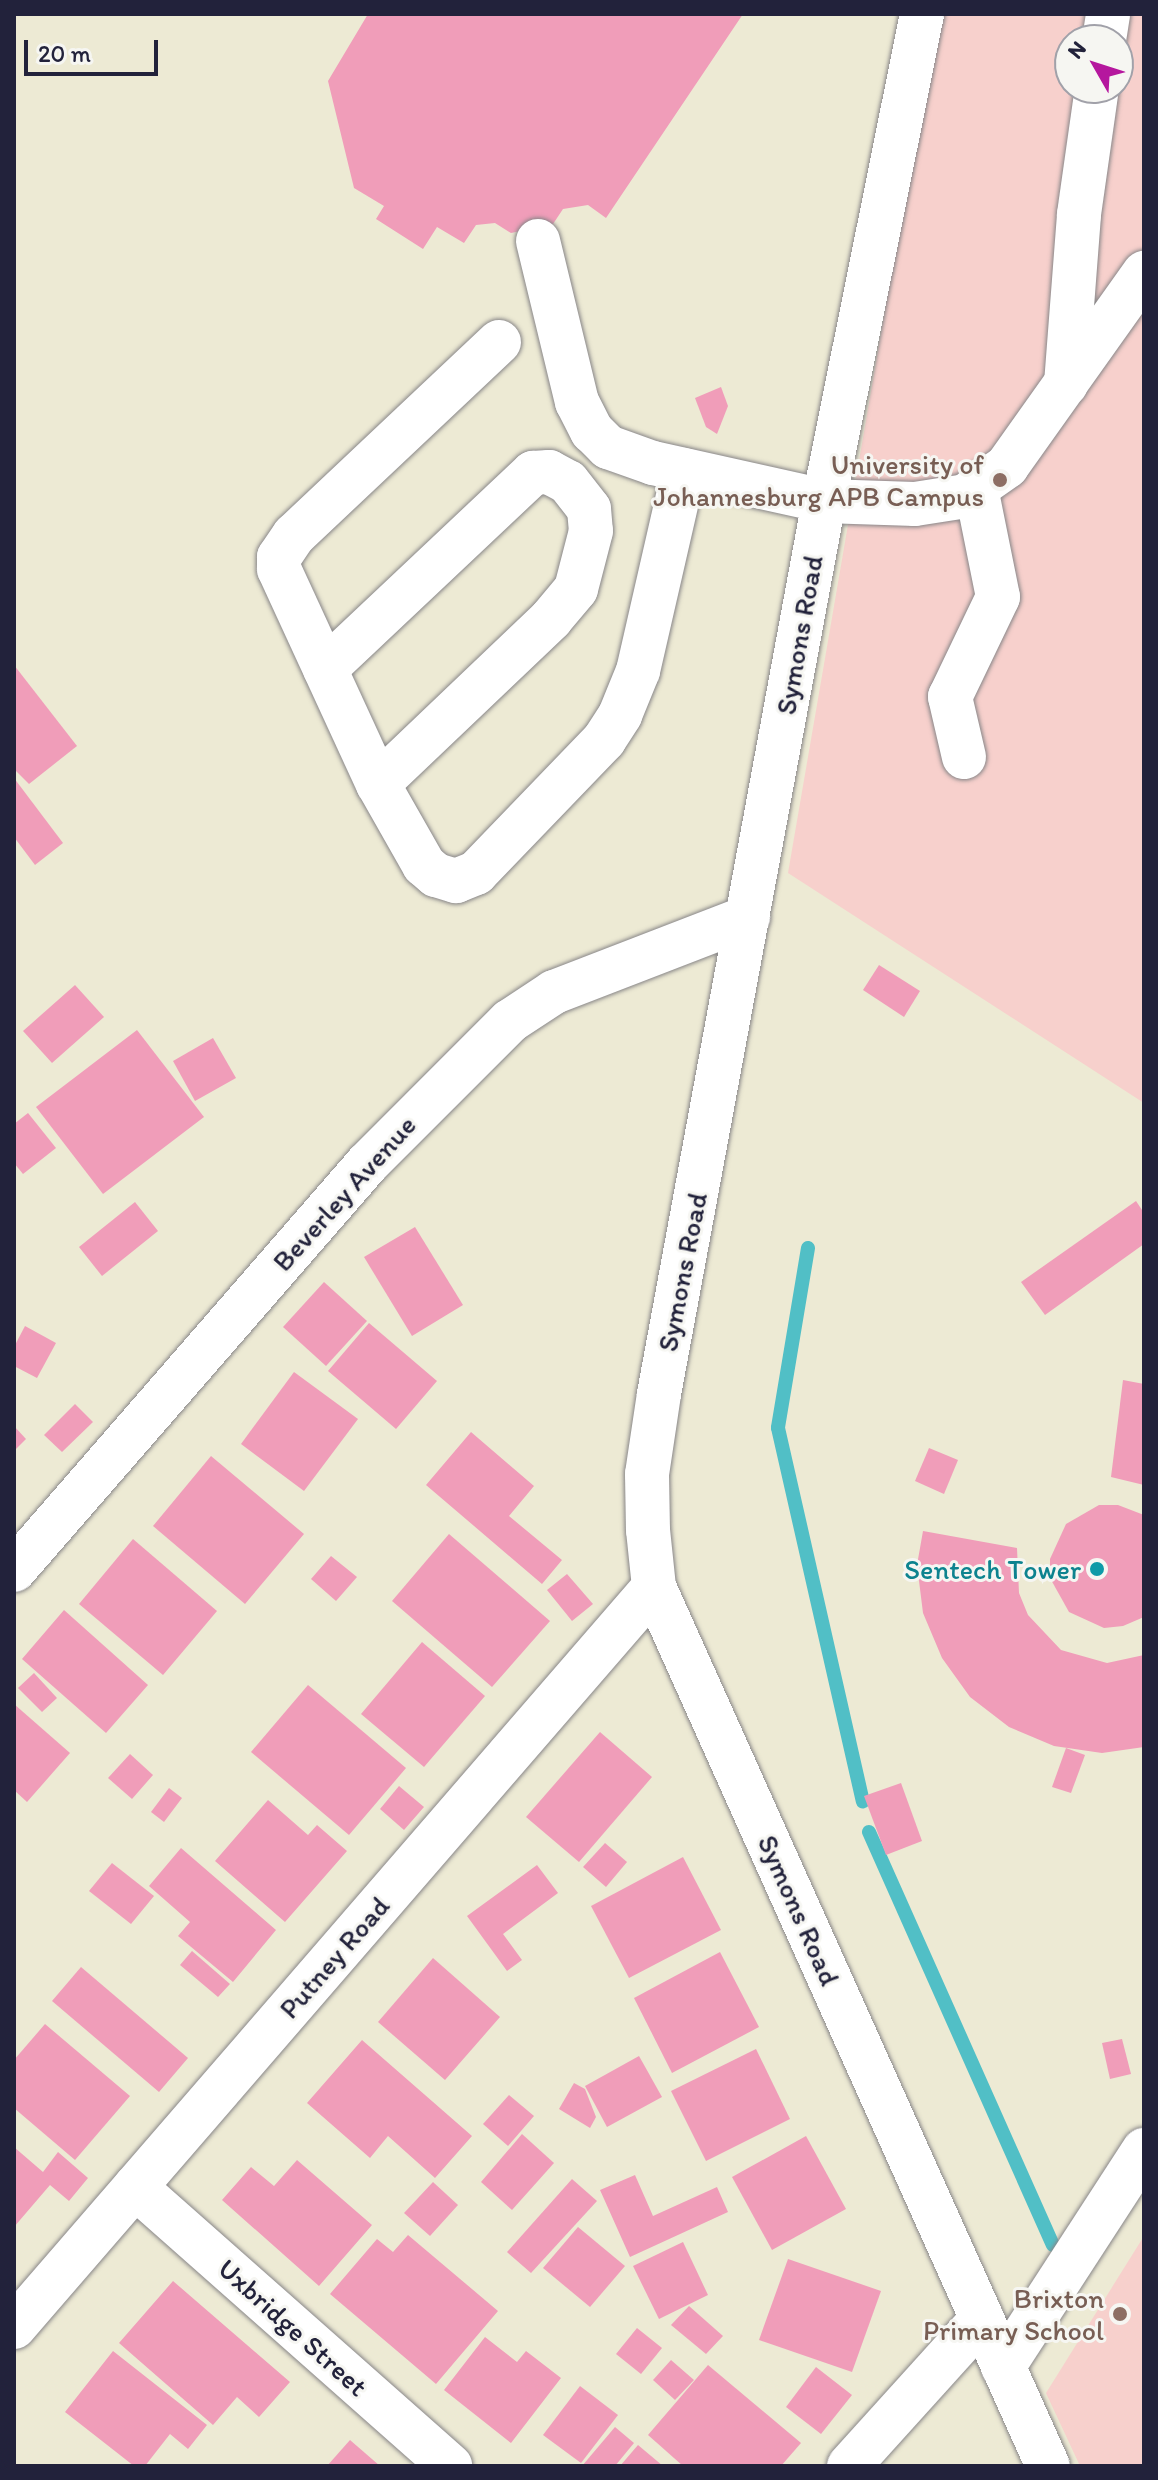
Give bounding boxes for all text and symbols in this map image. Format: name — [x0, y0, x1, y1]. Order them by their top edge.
scale bar — [28, 24, 162, 74]
north arrow — [1054, 24, 1134, 104]
text: N — [1061, 36, 1092, 64]
text: 20 m — [38, 39, 91, 68]
place label: University of Johannesburg APB Campus — [653, 447, 984, 513]
marker: University of Johannesburg APB Campus — [991, 471, 1009, 489]
street label: Symons Road — [769, 553, 829, 717]
street label: Beverley Avenue — [266, 1109, 422, 1277]
street label: Symons Road — [650, 1190, 714, 1354]
place label: Sentech Tower — [908, 1552, 1081, 1586]
marker: Sentech Tower — [1088, 1560, 1106, 1578]
street label: Symons Road — [751, 1830, 847, 1990]
street label: Putney Road — [272, 1889, 396, 2025]
street label: Uxbridge Street — [212, 2251, 374, 2403]
place label: Brixton Primary School — [923, 2281, 1104, 2347]
marker: Brixton Primary School — [1111, 2305, 1129, 2323]

